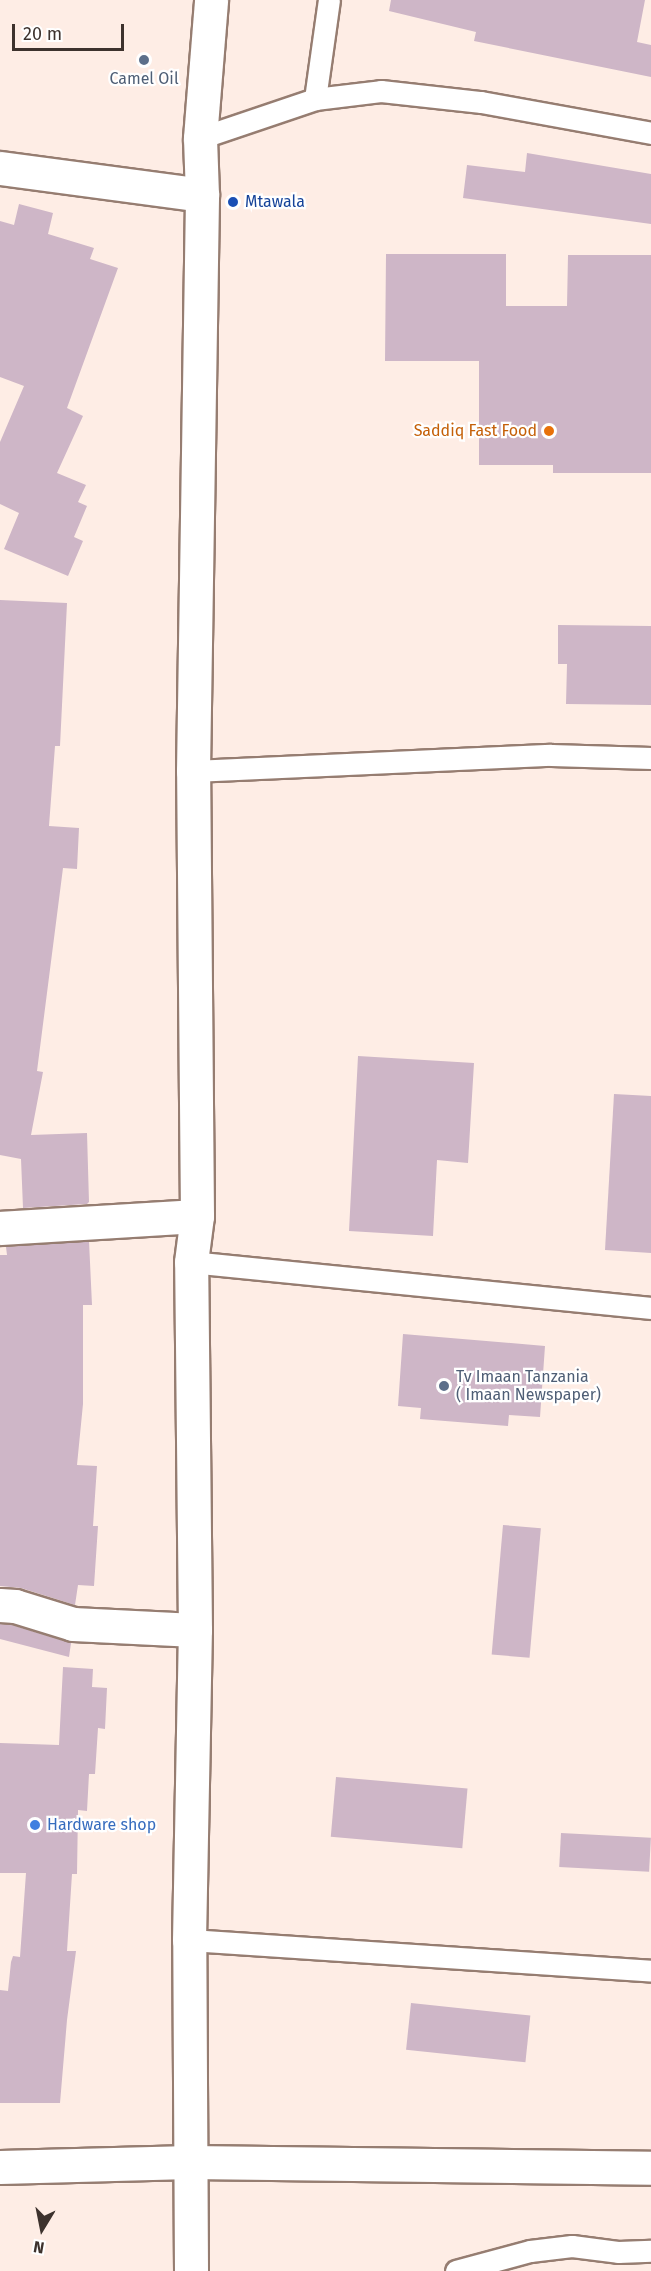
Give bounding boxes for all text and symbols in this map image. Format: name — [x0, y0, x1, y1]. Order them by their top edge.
scale bar — [15, 12, 128, 50]
text: 20 m — [23, 23, 62, 45]
marker: Camel Oil — [137, 53, 151, 67]
place label: Camel Oil — [109, 69, 179, 89]
place label: Mtawala — [245, 192, 305, 212]
marker: Mtawala — [226, 195, 240, 209]
place label: Saddiq Fast Food — [414, 421, 537, 441]
marker: Saddiq Fast Food — [542, 424, 556, 438]
place label: Tv Imaan Tanzania ( Imaan Newspaper) — [456, 1367, 601, 1405]
marker: Tv Imaan Tanzania ( Imaan Newspaper) — [437, 1379, 451, 1393]
place label: Hardware shop — [47, 1815, 156, 1835]
marker: Hardware shop — [28, 1818, 42, 1832]
north arrow — [12, 2199, 72, 2259]
text: N — [32, 2237, 46, 2257]

